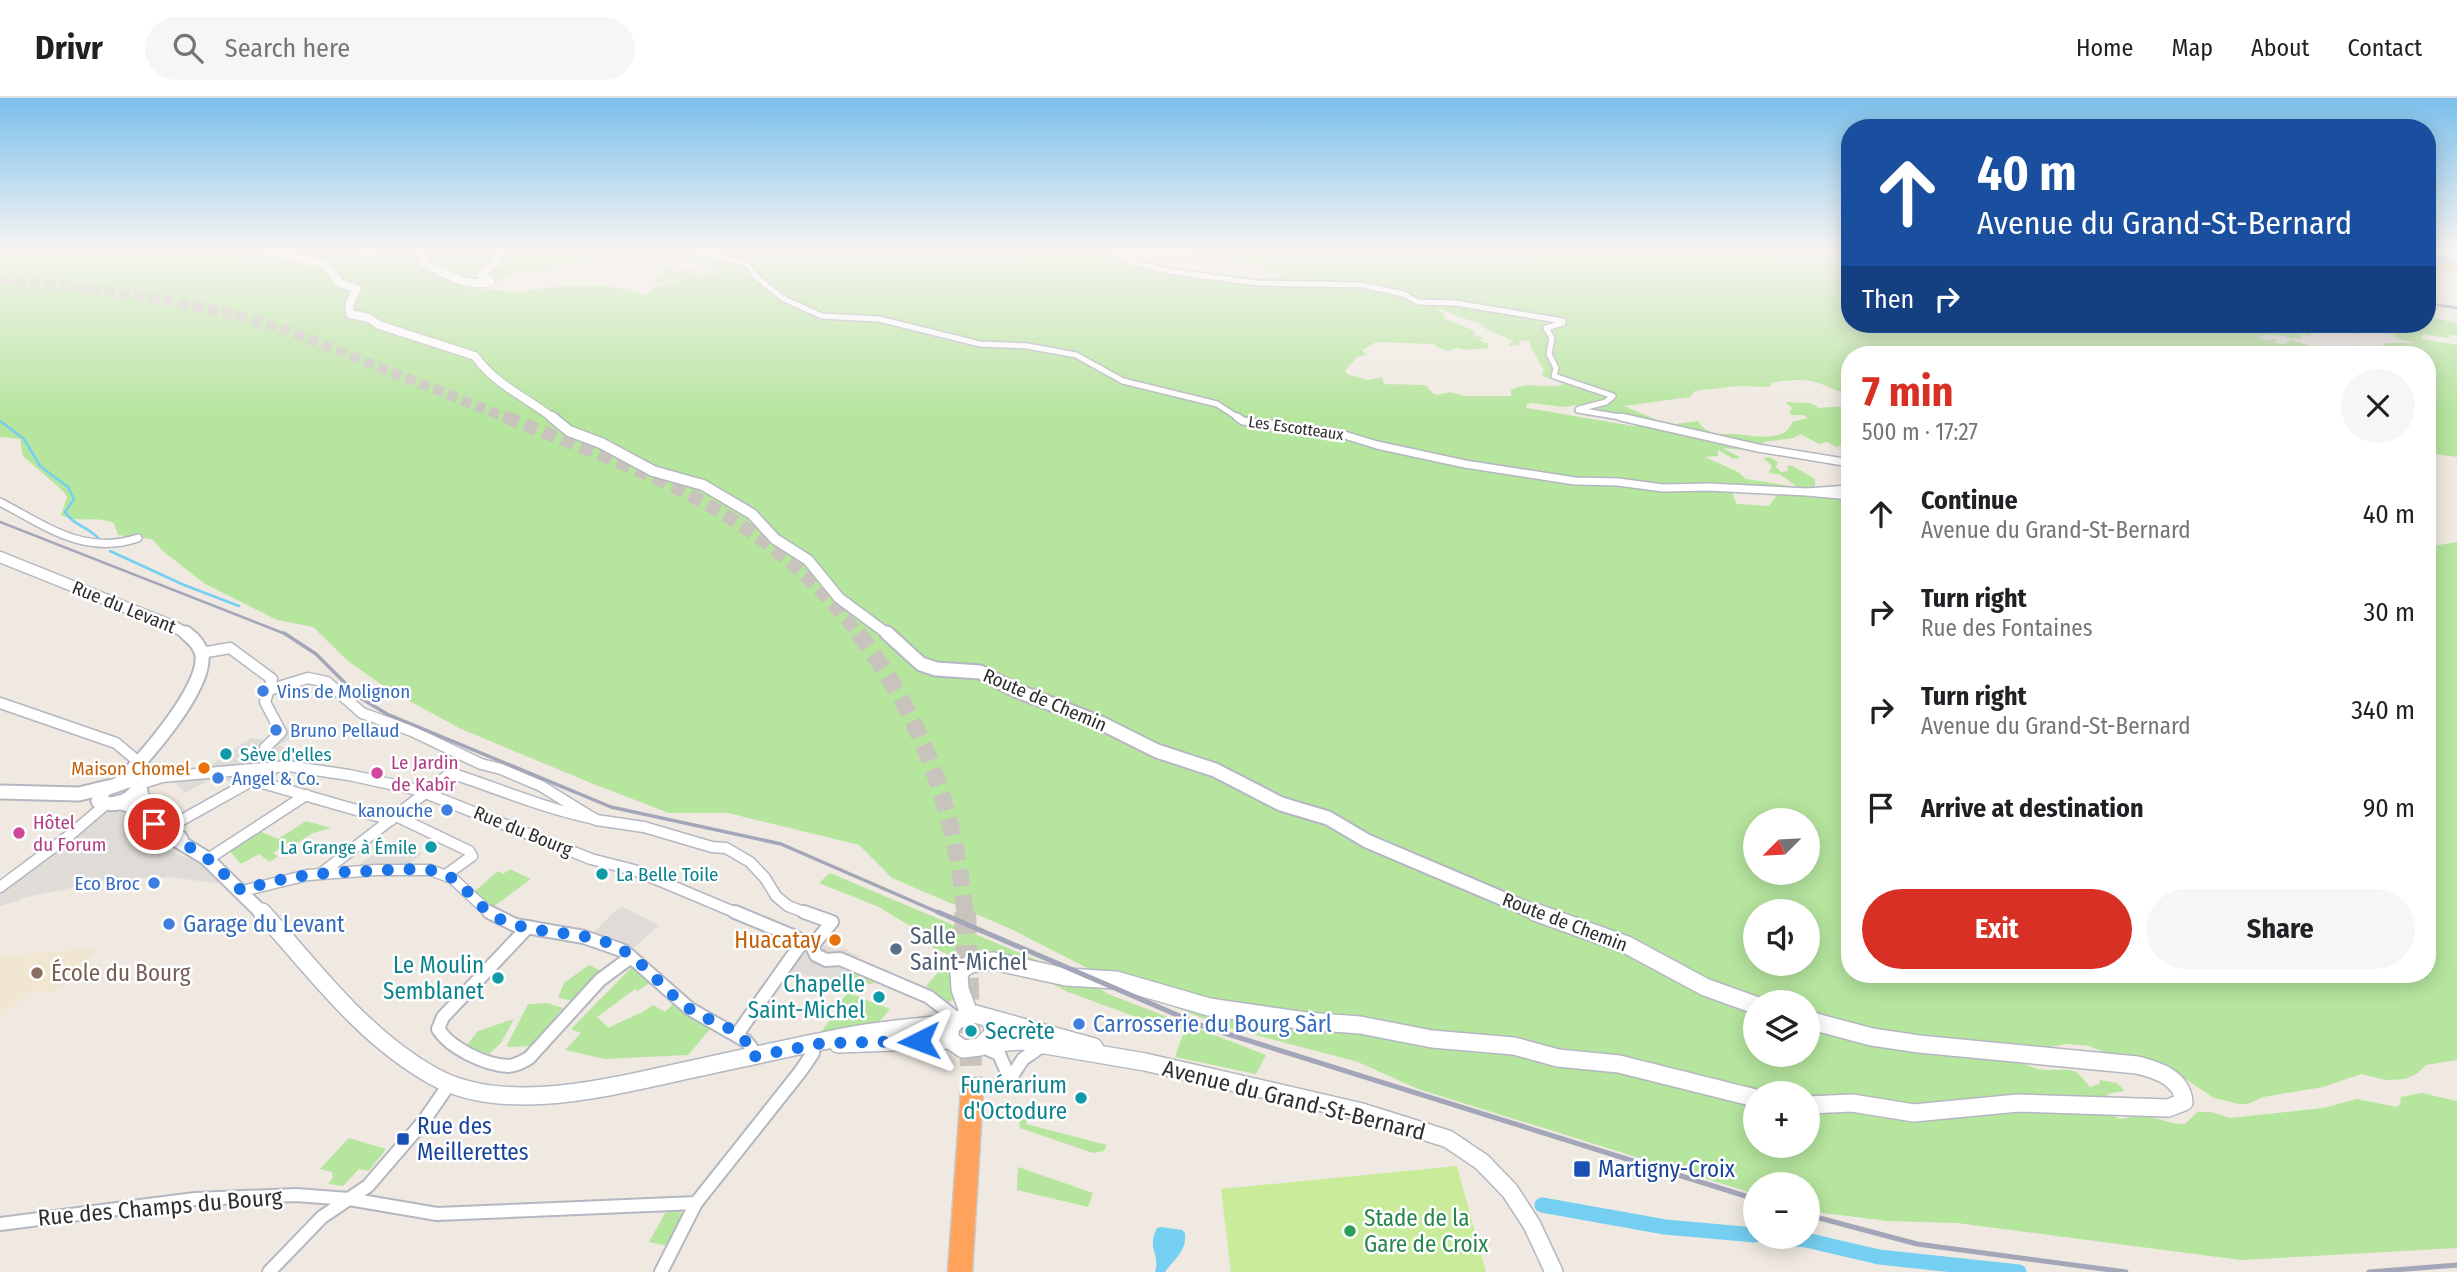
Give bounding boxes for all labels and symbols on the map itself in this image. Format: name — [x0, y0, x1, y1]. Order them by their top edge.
street label: Les Escotteaux — [1247, 412, 1345, 444]
street label: Rue du Levant — [69, 576, 180, 639]
street label: Route de Chemin — [980, 664, 1110, 736]
place label: Vins de Molignon — [277, 680, 410, 703]
marker: Vins de Molignon — [255, 683, 271, 699]
place label: Bruno Pellaud — [290, 719, 400, 742]
marker: Bruno Pellaud — [268, 722, 284, 738]
place label: Sève d'elles — [240, 743, 332, 766]
marker: Sève d'elles — [218, 746, 234, 762]
place label: Le Jardin de Kabîr — [391, 751, 458, 796]
place label: Maison Chomel — [71, 757, 190, 780]
marker: Maison Chomel — [196, 760, 212, 776]
marker: Le Jardin de Kabîr — [369, 765, 385, 781]
place label: Angel & Co. — [232, 767, 320, 790]
marker: Angel & Co. — [210, 770, 226, 786]
pin — [124, 794, 184, 854]
place label: kanouche — [358, 799, 433, 822]
street label: Rue du Bourg — [470, 801, 576, 861]
marker: kanouche — [439, 802, 455, 818]
north arrow — [1743, 808, 1820, 886]
place label: Hôtel du Forum — [33, 811, 106, 856]
marker: Hôtel du Forum — [11, 825, 27, 841]
place label: La Grange à Émile — [280, 836, 417, 859]
marker: La Grange à Émile — [423, 839, 439, 855]
place label: La Belle Toile — [616, 863, 718, 886]
marker: La Belle Toile — [594, 866, 610, 882]
place label: Eco Broc — [75, 872, 140, 895]
marker: Eco Broc — [146, 875, 162, 891]
street label: Route de Chemin — [1499, 888, 1631, 956]
place label: Garage du Levant — [183, 910, 345, 938]
marker: Garage du Levant — [161, 916, 177, 932]
place label: Salle Saint-Michel — [910, 922, 1027, 976]
place label: Huacatay — [734, 926, 822, 954]
marker: Huacatay — [827, 932, 843, 948]
marker: Salle Saint-Michel — [888, 941, 904, 957]
place label: Le Moulin Semblanet — [383, 951, 484, 1005]
place label: École du Bourg — [51, 958, 191, 987]
marker: École du Bourg — [29, 965, 45, 981]
marker: Le Moulin Semblanet — [490, 970, 506, 986]
place label: Chapelle Saint-Michel — [748, 970, 865, 1024]
marker: Chapelle Saint-Michel — [871, 989, 887, 1005]
position arrow — [882, 1004, 956, 1078]
place label: Carrosserie du Bourg Sàrl — [1093, 1010, 1332, 1038]
marker: Carrosserie du Bourg Sàrl — [1071, 1016, 1087, 1032]
place label: Secrète — [985, 1017, 1055, 1045]
marker: Secrète — [963, 1023, 979, 1039]
street label: Avenue du Grand-St-Bernard — [1160, 1054, 1428, 1146]
place label: Funérarium d'Octodure — [960, 1071, 1067, 1125]
marker: Funérarium d'Octodure — [1073, 1090, 1089, 1106]
place label: Rue des Meillerettes — [417, 1112, 529, 1166]
marker: Rue des Meillerettes — [395, 1131, 411, 1147]
place label: Martigny-Croix — [1598, 1155, 1735, 1183]
marker: Martigny-Croix — [1572, 1159, 1592, 1179]
street label: Rue des Champs du Bourg — [37, 1182, 284, 1232]
place label: Stade de la Gare de Croix — [1364, 1204, 1488, 1258]
marker: Stade de la Gare de Croix — [1342, 1223, 1358, 1239]

